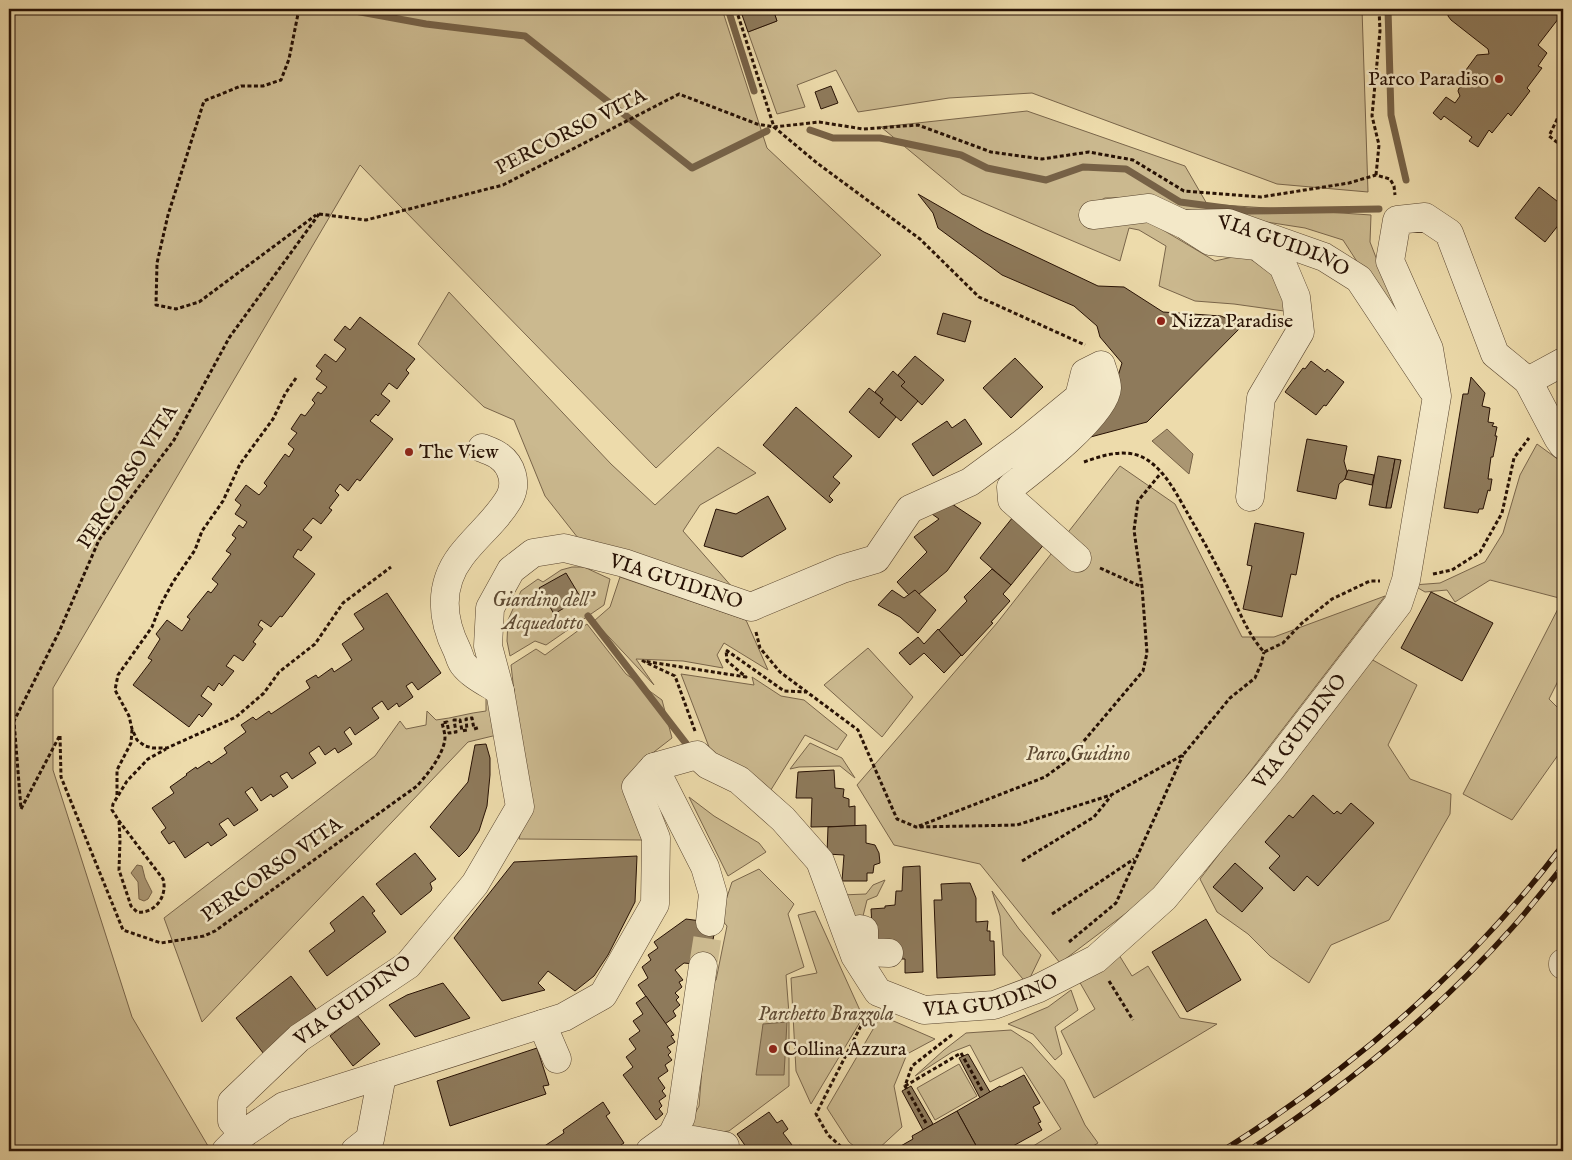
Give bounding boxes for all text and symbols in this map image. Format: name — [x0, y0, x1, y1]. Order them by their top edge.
place label: Parco Paradiso — [1368, 67, 1489, 92]
marker: Parco Paradiso — [1493, 73, 1505, 85]
street label: PERCORSO VITA — [491, 83, 651, 181]
street label: VIA GUIDINO — [1217, 210, 1354, 282]
place label: Nizza Paradise — [1171, 309, 1293, 334]
marker: Nizza Paradise — [1155, 315, 1167, 327]
street label: PERCORSO VITA — [72, 400, 184, 554]
place label: The View — [419, 440, 499, 465]
marker: The View — [403, 446, 415, 458]
street label: VIA GUIDINO — [605, 548, 746, 615]
park label: Giardino dell' Acquedotto — [492, 588, 596, 636]
street label: VIA GUIDINO — [1247, 669, 1352, 795]
park label: Parco Guidino — [1026, 742, 1130, 767]
street label: PERCORSO VITA — [197, 812, 348, 928]
street label: VIA GUIDINO — [289, 950, 417, 1053]
street label: VIA GUIDINO — [921, 968, 1062, 1023]
park label: Parchetto Brazzola — [758, 1002, 894, 1027]
place label: Collina Azzura — [783, 1037, 907, 1062]
marker: Collina Azzura — [767, 1043, 779, 1055]

